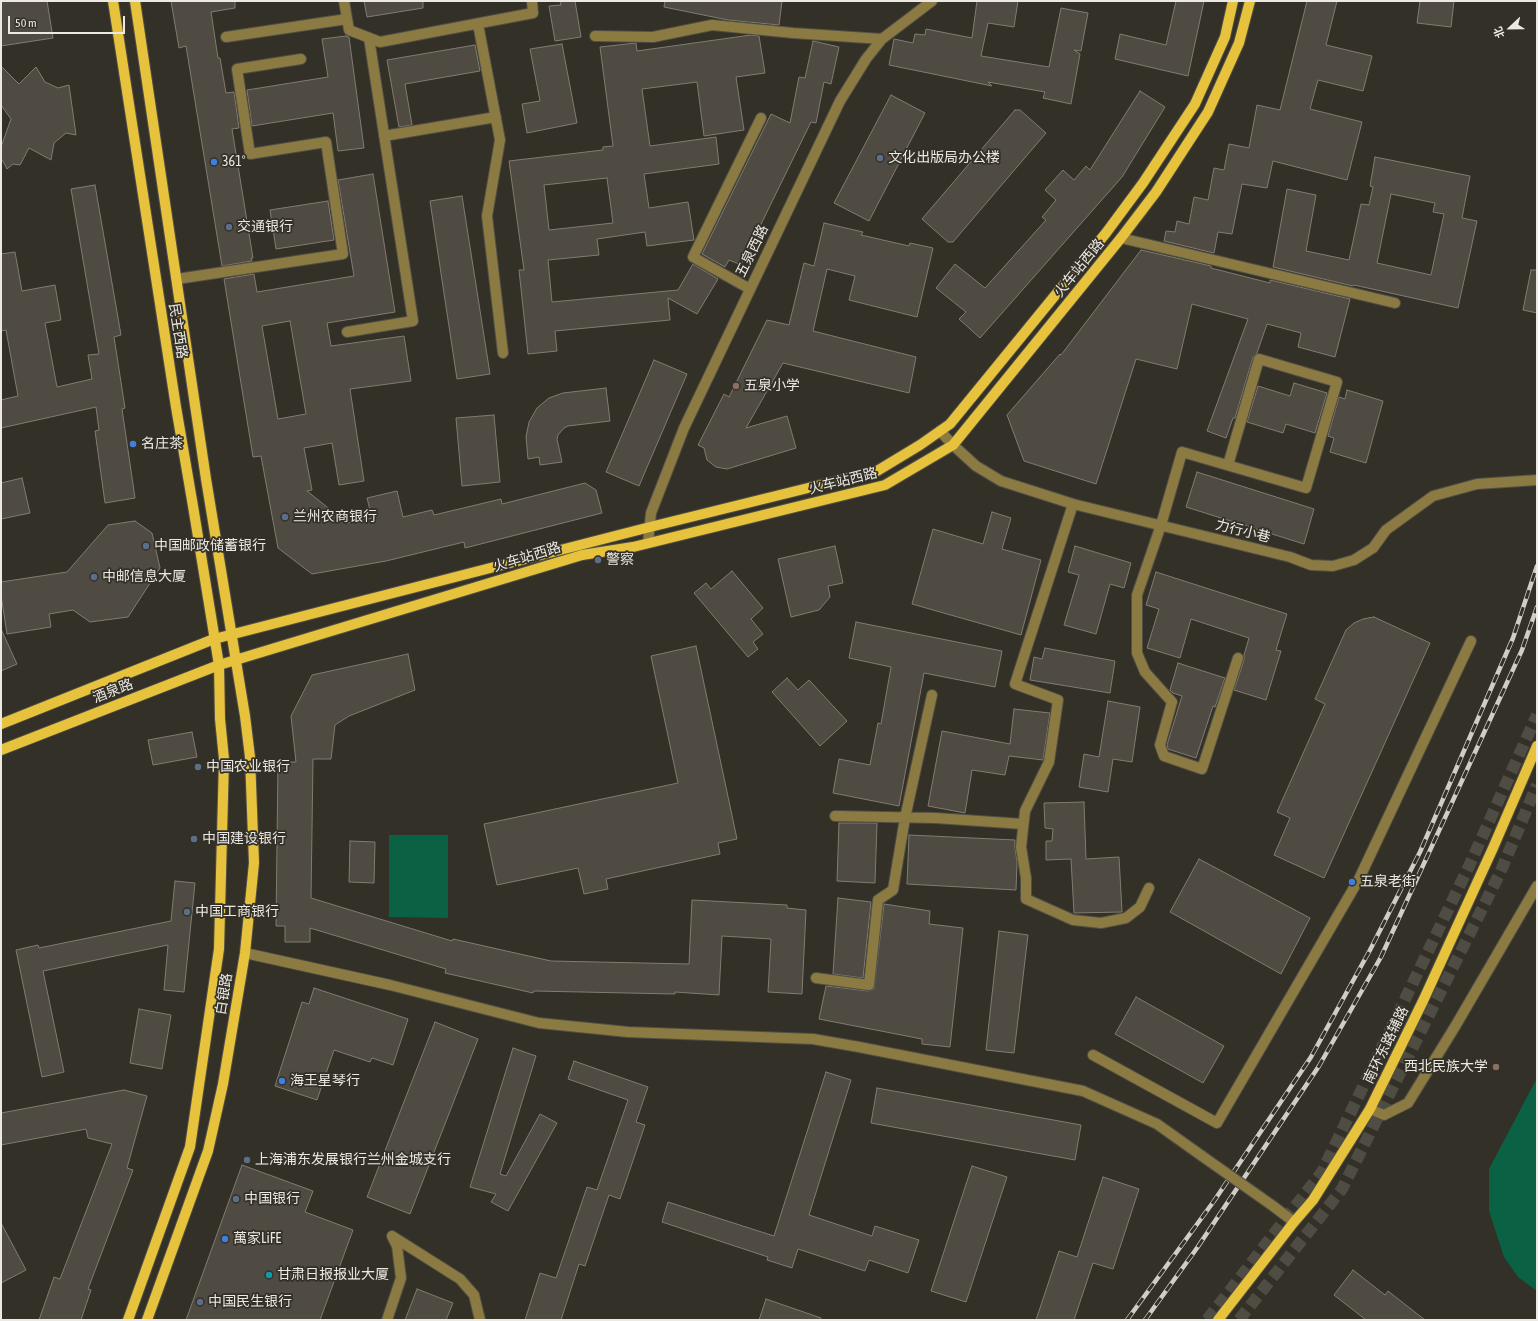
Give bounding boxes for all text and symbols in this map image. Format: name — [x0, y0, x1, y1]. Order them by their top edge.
scale bar — [10, 8, 127, 34]
north arrow — [1490, 8, 1530, 48]
text: 50 m — [15, 16, 37, 30]
text: 北 — [1491, 25, 1506, 40]
place label: 文化出版局办公楼 — [888, 150, 1000, 166]
marker: 文化出版局办公楼 — [875, 153, 885, 163]
place label: 361° — [222, 154, 246, 170]
marker: 361° — [209, 157, 219, 167]
place label: 交通银行 — [237, 219, 293, 235]
marker: 交通银行 — [224, 222, 234, 232]
street label: 五泉西路 — [732, 222, 772, 280]
street label: 火车站西路 — [1050, 236, 1108, 300]
street label: 民主西路 — [165, 302, 191, 360]
place label: 五泉小学 — [744, 378, 800, 394]
marker: 五泉小学 — [731, 381, 741, 391]
place label: 名庄茶 — [141, 436, 183, 452]
marker: 名庄茶 — [128, 439, 138, 449]
street label: 火车站西路 — [807, 464, 879, 498]
place label: 兰州农商银行 — [293, 509, 377, 525]
marker: 兰州农商银行 — [280, 512, 290, 522]
street label: 力行小巷 — [1214, 516, 1272, 546]
place label: 中国邮政储蓄银行 — [154, 538, 266, 554]
street label: 火车站西路 — [491, 539, 563, 575]
marker: 中国邮政储蓄银行 — [141, 541, 151, 551]
place label: 警察 — [606, 552, 634, 568]
marker: 警察 — [593, 555, 603, 565]
place label: 中邮信息大厦 — [102, 569, 186, 585]
marker: 中邮信息大厦 — [89, 572, 99, 582]
street label: 酒泉路 — [90, 676, 136, 706]
place label: 中国农业银行 — [206, 759, 290, 775]
marker: 中国农业银行 — [193, 762, 203, 772]
place label: 中国建设银行 — [202, 831, 286, 847]
marker: 中国建设银行 — [189, 834, 199, 844]
place label: 五泉老街 — [1360, 874, 1416, 890]
marker: 五泉老街 — [1347, 877, 1357, 887]
place label: 中国工商银行 — [195, 904, 279, 920]
marker: 中国工商银行 — [182, 907, 192, 917]
street label: 白银路 — [212, 972, 236, 1016]
street label: 南环东路辅路 — [1360, 1004, 1412, 1086]
place label: 西北民族大学 — [1404, 1059, 1488, 1075]
marker: 西北民族大学 — [1491, 1062, 1501, 1072]
place label: 海王星琴行 — [290, 1073, 360, 1089]
marker: 海王星琴行 — [277, 1076, 287, 1086]
place label: 上海浦东发展银行兰州金城支行 — [255, 1152, 451, 1168]
marker: 上海浦东发展银行兰州金城支行 — [242, 1155, 252, 1165]
place label: 中国银行 — [244, 1191, 300, 1207]
marker: 中国银行 — [231, 1194, 241, 1204]
place label: 萬家LiFE — [233, 1231, 281, 1247]
marker: 萬家LiFE — [220, 1234, 230, 1244]
place label: 甘肃日报报业大厦 — [277, 1267, 389, 1283]
marker: 甘肃日报报业大厦 — [264, 1270, 274, 1280]
place label: 中国民生银行 — [208, 1294, 292, 1310]
marker: 中国民生银行 — [195, 1297, 205, 1307]

